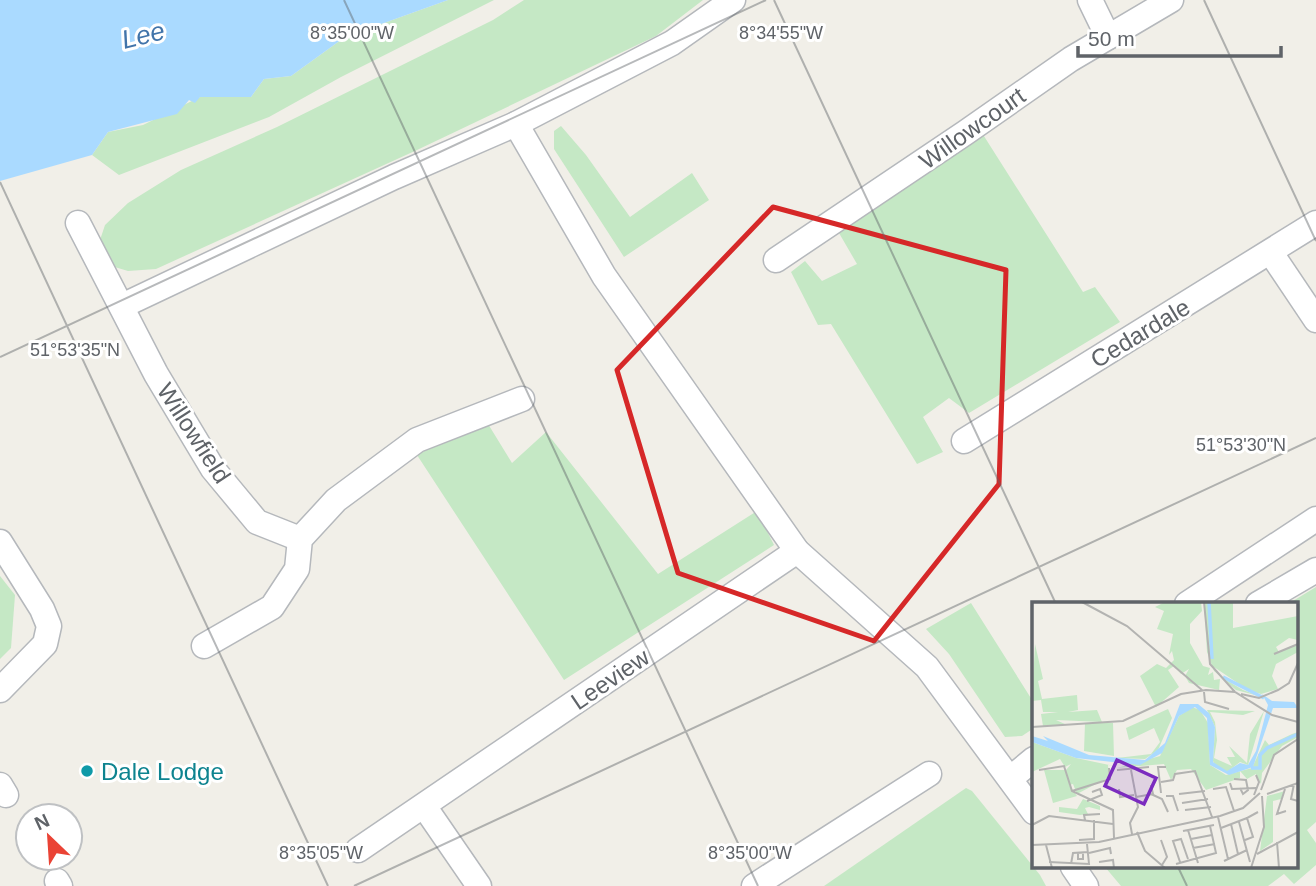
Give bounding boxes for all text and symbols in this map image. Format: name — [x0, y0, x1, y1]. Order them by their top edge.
scale bar — [1078, 14, 1281, 58]
water label: Lee — [118, 15, 168, 55]
text: 8°35'00"W — [310, 23, 394, 43]
text: 8°34'55"W — [739, 23, 823, 43]
text: 50 m — [1088, 27, 1135, 50]
street label: Willowcourt — [914, 82, 1030, 174]
street label: Cedardale — [1086, 293, 1194, 373]
text: 51°53'35"N — [30, 340, 120, 360]
street label: Willowfield — [152, 378, 236, 488]
text: 51°53'30"N — [1196, 435, 1286, 455]
inset map — [1032, 602, 1298, 868]
street label: Leeview — [566, 643, 655, 715]
place label: Dale Lodge — [101, 758, 224, 785]
marker: Dale Lodge — [79, 763, 95, 779]
north arrow — [14, 802, 84, 872]
text: N — [31, 810, 53, 834]
text: 8°35'05"W — [279, 843, 363, 863]
text: 8°35'00"W — [708, 843, 792, 863]

